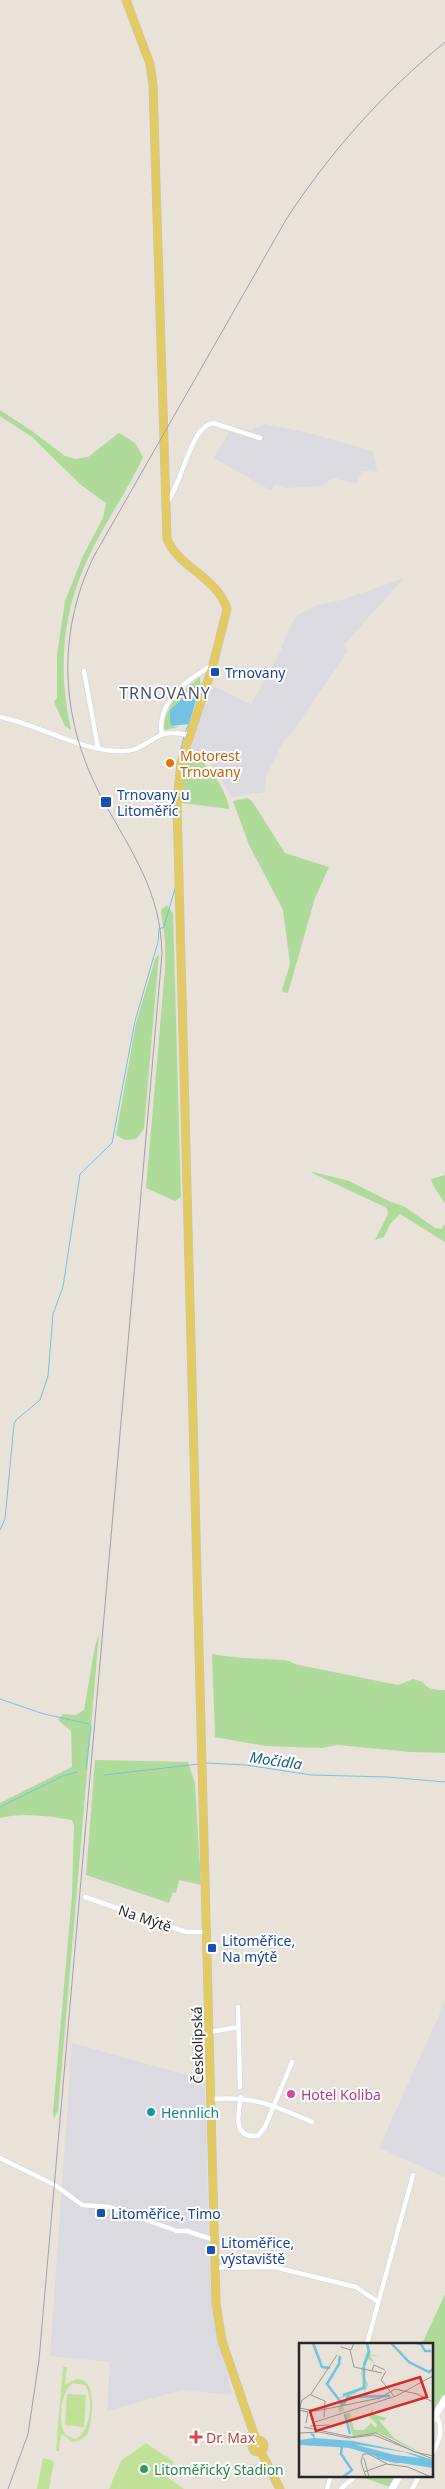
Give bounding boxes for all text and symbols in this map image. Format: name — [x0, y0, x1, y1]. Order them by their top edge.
place label: Trnovany — [225, 663, 286, 682]
marker: Trnovany — [209, 666, 221, 678]
district label: TRNOVANY — [119, 682, 211, 704]
place label: Motorest Trnovany — [180, 746, 241, 781]
marker: Motorest Trnovany — [164, 757, 176, 769]
place label: Trnovany u Litoměřic — [117, 785, 190, 820]
marker: Trnovany u Litoměřic — [99, 795, 113, 809]
water label: Močidla — [248, 1746, 304, 1774]
street label: Na Mýtě — [116, 1900, 174, 1936]
place label: Litoměřice, Na mýtě — [222, 1931, 295, 1966]
marker: Litoměřice, Na mýtě — [206, 1942, 218, 1954]
street label: Českolipská — [187, 2006, 207, 2084]
place label: Hotel Koliba — [301, 2085, 381, 2104]
marker: Hotel Koliba — [285, 2088, 297, 2100]
place label: Hennlich — [161, 2103, 219, 2122]
marker: Hennlich — [145, 2106, 157, 2118]
place label: Litoměřice, Timo — [111, 2204, 221, 2223]
marker: Litoměřice, Timo — [95, 2207, 107, 2219]
place label: Litoměřice, výstaviště — [221, 2233, 294, 2268]
marker: Litoměřice, výstaviště — [205, 2244, 217, 2256]
inset map — [299, 2343, 432, 2476]
place label: Dr. Max — [206, 2428, 256, 2447]
marker: Dr. Max — [190, 2431, 202, 2443]
place label: Litoměřický Stadion — [154, 2460, 284, 2479]
marker: Litoměřický Stadion — [138, 2463, 150, 2475]

